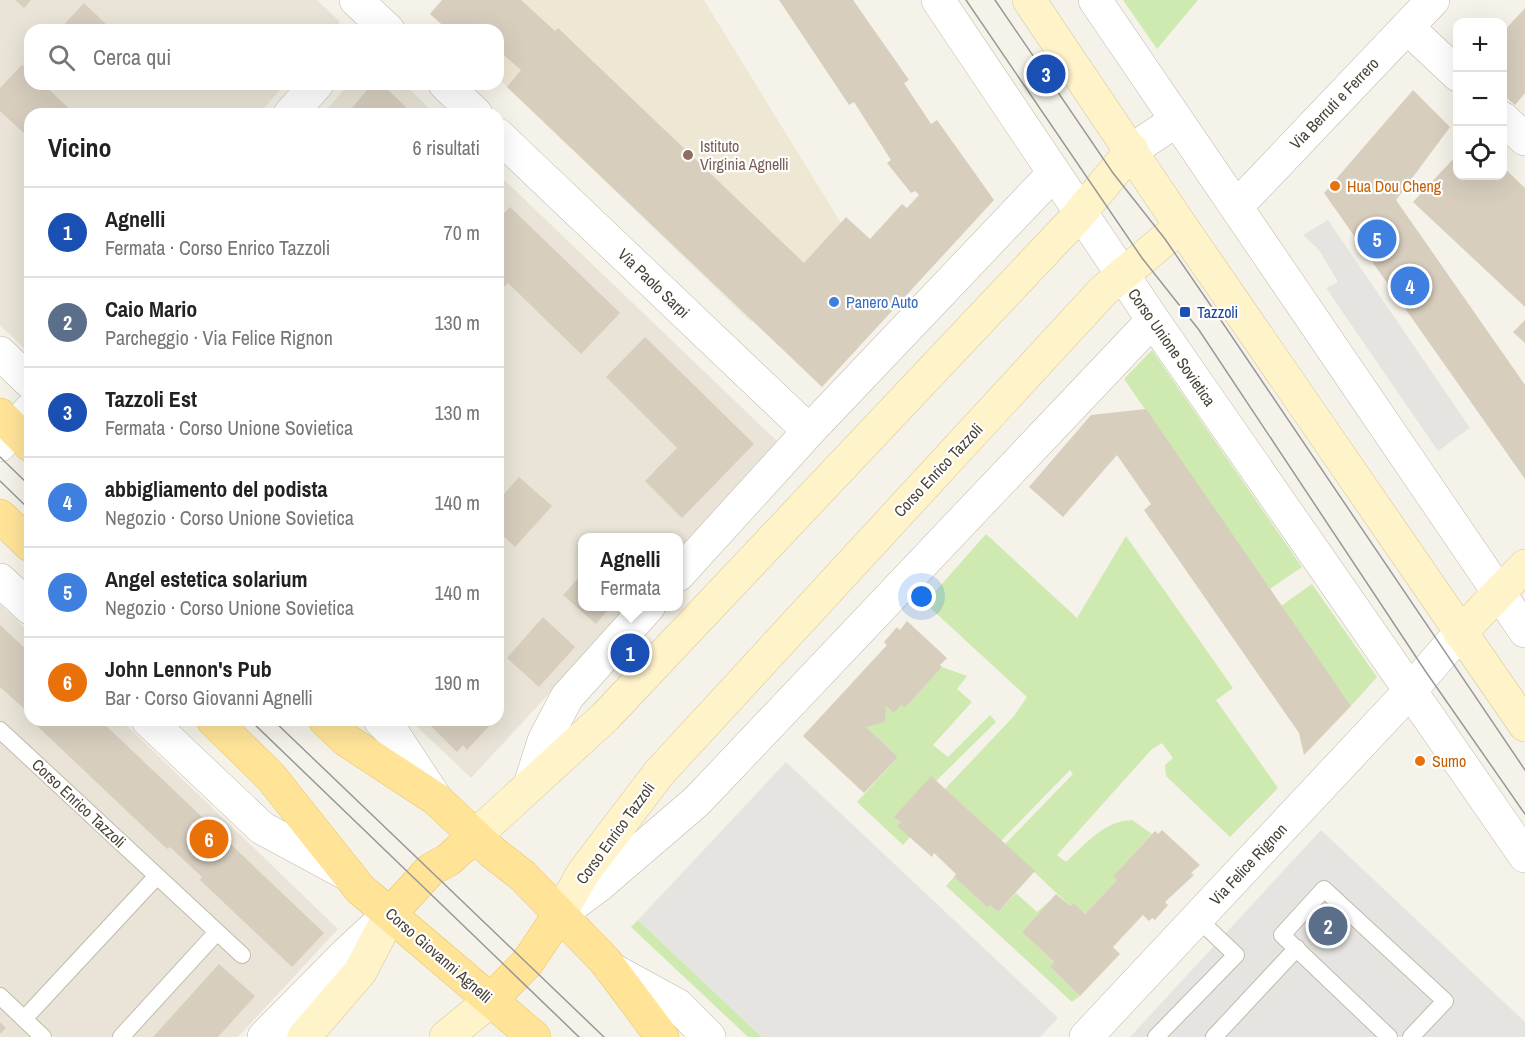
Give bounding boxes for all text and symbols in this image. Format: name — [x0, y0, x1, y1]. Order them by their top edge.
map controls — [1453, 18, 1507, 180]
button: + — [1453, 18, 1507, 72]
search box — [24, 24, 504, 90]
icon: search — [45, 41, 78, 74]
text: Cerca qui — [93, 42, 171, 72]
pin: 3 — [1026, 52, 1066, 97]
street label: Via Berruti e Ferrero — [1285, 52, 1383, 154]
button: − — [1453, 72, 1507, 126]
button: locate — [1453, 126, 1507, 180]
text: Vicino — [48, 130, 112, 165]
text: 6 risultati — [413, 134, 480, 161]
place label: Istituto Virginia Agnelli — [700, 135, 789, 175]
marker: Istituto Virginia Agnelli — [681, 148, 695, 162]
place label: Hua Dou Cheng — [1347, 175, 1442, 197]
marker: Hua Dou Cheng — [1328, 179, 1342, 193]
text: Agnelli — [105, 204, 165, 234]
pin: 5 — [1358, 216, 1396, 262]
text: 1 — [63, 219, 72, 246]
text: 70 m — [444, 219, 480, 246]
text: Fermata · Corso Enrico Tazzoli — [105, 234, 330, 261]
street label: Via Paolo Sarpi — [613, 243, 695, 323]
pin: 4 — [1390, 264, 1430, 308]
street label: Corso Unione Sovietica — [1123, 284, 1221, 411]
place label: Panero Auto — [846, 291, 918, 313]
text: Caio Mario — [105, 294, 197, 324]
marker: Panero Auto — [827, 295, 841, 309]
place label: Tazzoli — [1197, 301, 1238, 323]
marker: Tazzoli — [1178, 305, 1192, 319]
text: 2 — [63, 309, 72, 336]
text: 130 m — [434, 309, 480, 336]
text: Parcheggio · Via Felice Rignon — [105, 324, 333, 351]
text: Tazzoli Est — [105, 384, 197, 414]
text: 3 — [63, 399, 72, 426]
text: 130 m — [434, 399, 480, 426]
text: Fermata · Corso Unione Sovietica — [105, 414, 353, 441]
street label: Corso Enrico Tazzoli — [889, 418, 987, 522]
text: abbigliamento del podista — [105, 474, 328, 504]
text: 4 — [63, 489, 72, 516]
text: 140 m — [434, 489, 480, 516]
text: Negozio · Corso Unione Sovietica — [105, 504, 354, 531]
popup — [578, 533, 683, 611]
text: Agnelli — [600, 544, 661, 574]
text: Angel estetica solarium — [105, 564, 308, 594]
text: Fermata — [600, 574, 661, 601]
text: 5 — [63, 579, 72, 606]
text: 140 m — [434, 579, 480, 606]
your location — [907, 582, 936, 611]
text: Negozio · Corso Unione Sovietica — [105, 594, 354, 621]
pin: 1 — [610, 630, 650, 676]
text: John Lennon's Pub — [105, 654, 272, 684]
text: 6 — [63, 669, 72, 696]
text: 190 m — [434, 669, 480, 696]
text: Bar · Corso Giovanni Agnelli — [105, 684, 313, 711]
place label: Sumo — [1432, 750, 1466, 772]
street label: Corso Enrico Tazzoli — [27, 754, 131, 852]
marker: Sumo — [1413, 754, 1427, 768]
street label: Corso Enrico Tazzoli — [571, 778, 659, 888]
pin: 6 — [190, 816, 228, 862]
street label: Via Felice Rignon — [1204, 818, 1292, 910]
street label: Corso Giovanni Agnelli — [381, 902, 497, 1008]
pin: 2 — [1308, 904, 1348, 948]

